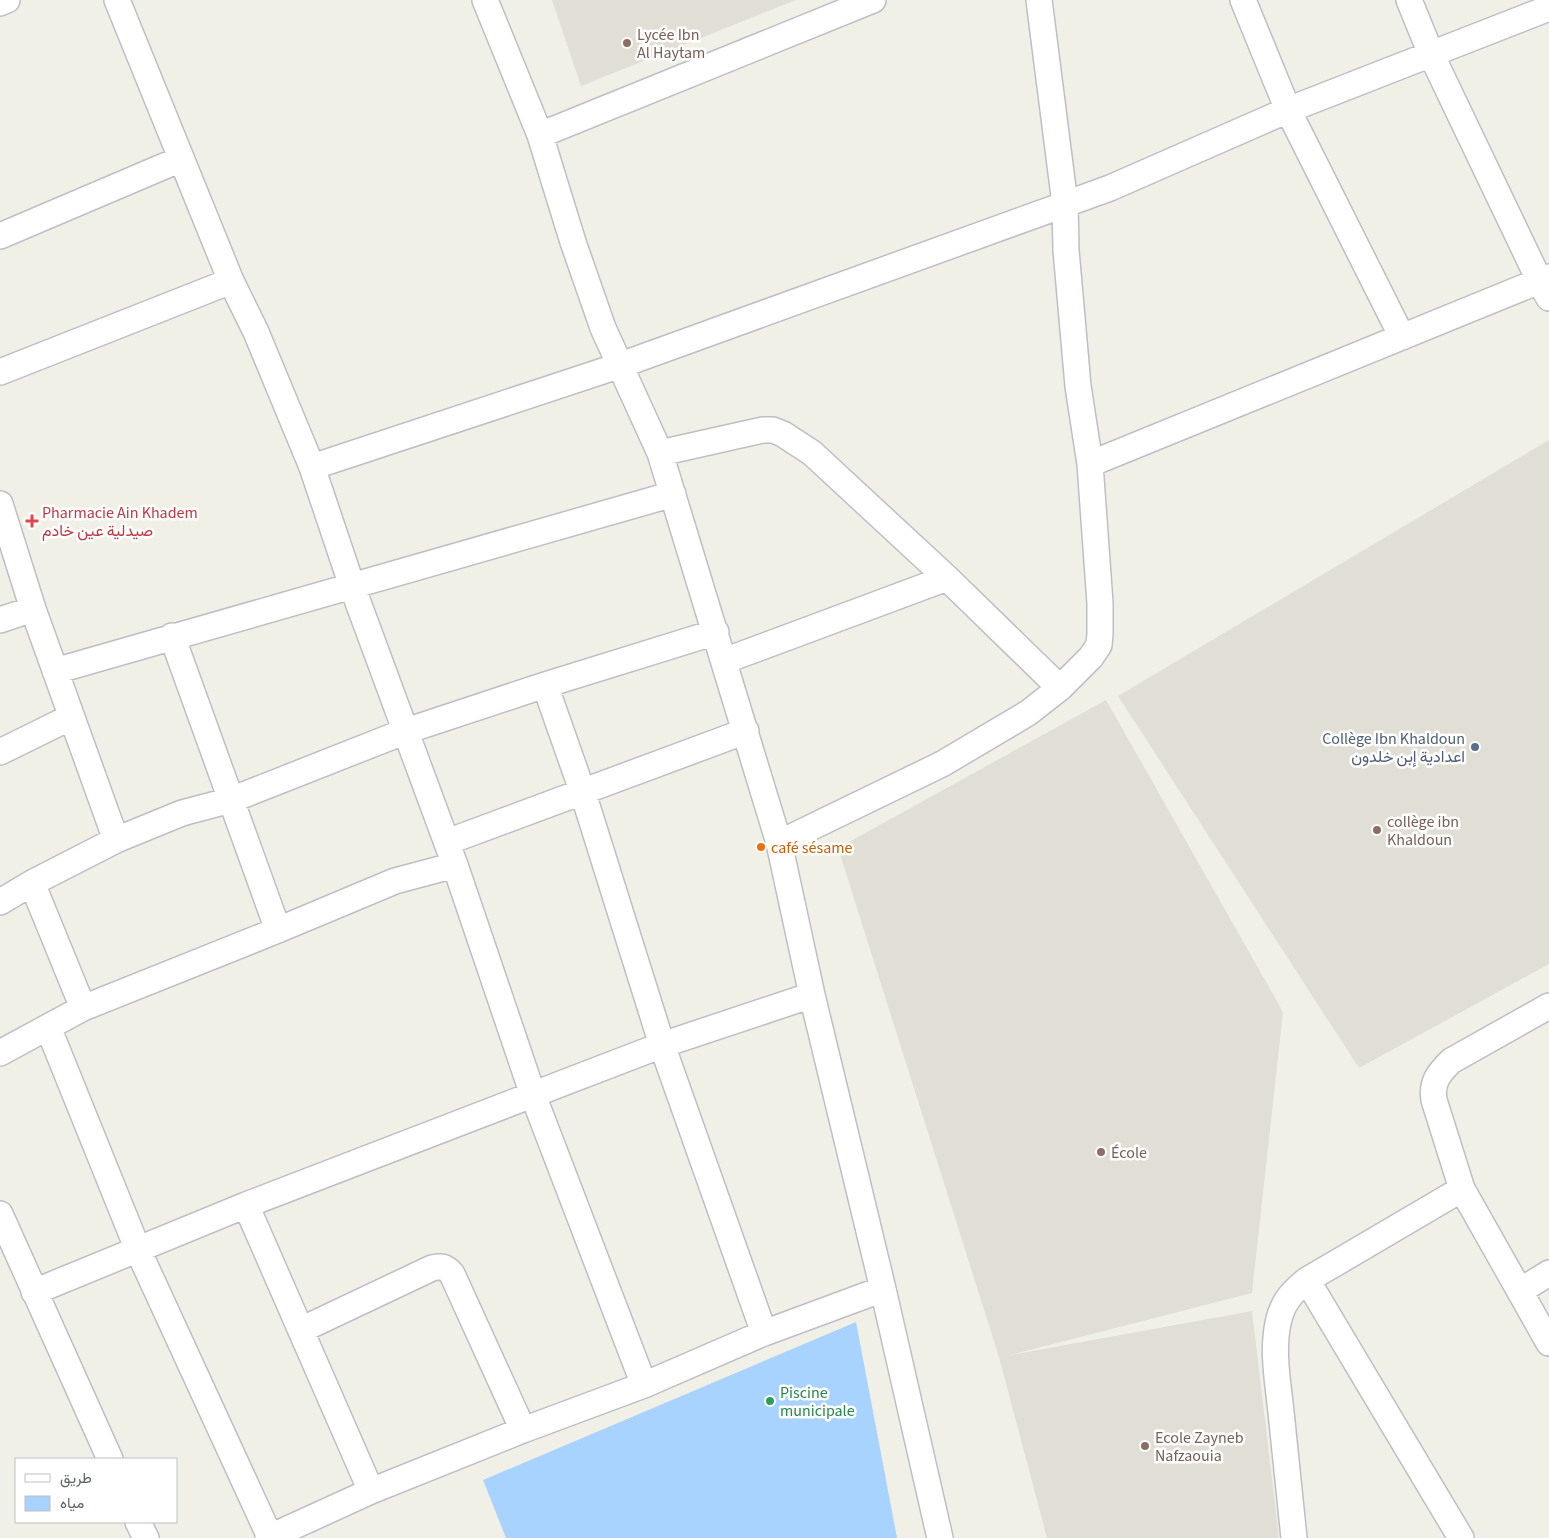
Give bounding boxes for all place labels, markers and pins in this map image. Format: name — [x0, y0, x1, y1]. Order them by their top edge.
place label: Lycée Ibn Al Haytam — [637, 24, 705, 64]
marker: Lycée Ibn Al Haytam — [621, 37, 633, 49]
place label: Pharmacie Ain Khadem صيدلية عين خادم — [42, 502, 198, 542]
marker: Pharmacie Ain Khadem صيدلية عين خادم — [26, 515, 38, 527]
place label: Collège Ibn Khaldoun اعدادية إبن خلدون — [1322, 728, 1465, 768]
marker: Collège Ibn Khaldoun اعدادية إبن خلدون — [1469, 741, 1481, 753]
place label: collège ibn Khaldoun — [1387, 811, 1459, 851]
marker: collège ibn Khaldoun — [1371, 824, 1383, 836]
place label: café sésame — [771, 837, 853, 859]
marker: café sésame — [755, 841, 767, 853]
place label: École — [1111, 1142, 1147, 1164]
marker: École — [1095, 1146, 1107, 1158]
place label: Piscine municipale — [780, 1382, 855, 1422]
marker: Piscine municipale — [764, 1395, 776, 1407]
place label: Ecole Zayneb Nafzaouia — [1155, 1427, 1244, 1467]
marker: Ecole Zayneb Nafzaouia — [1139, 1440, 1151, 1452]

